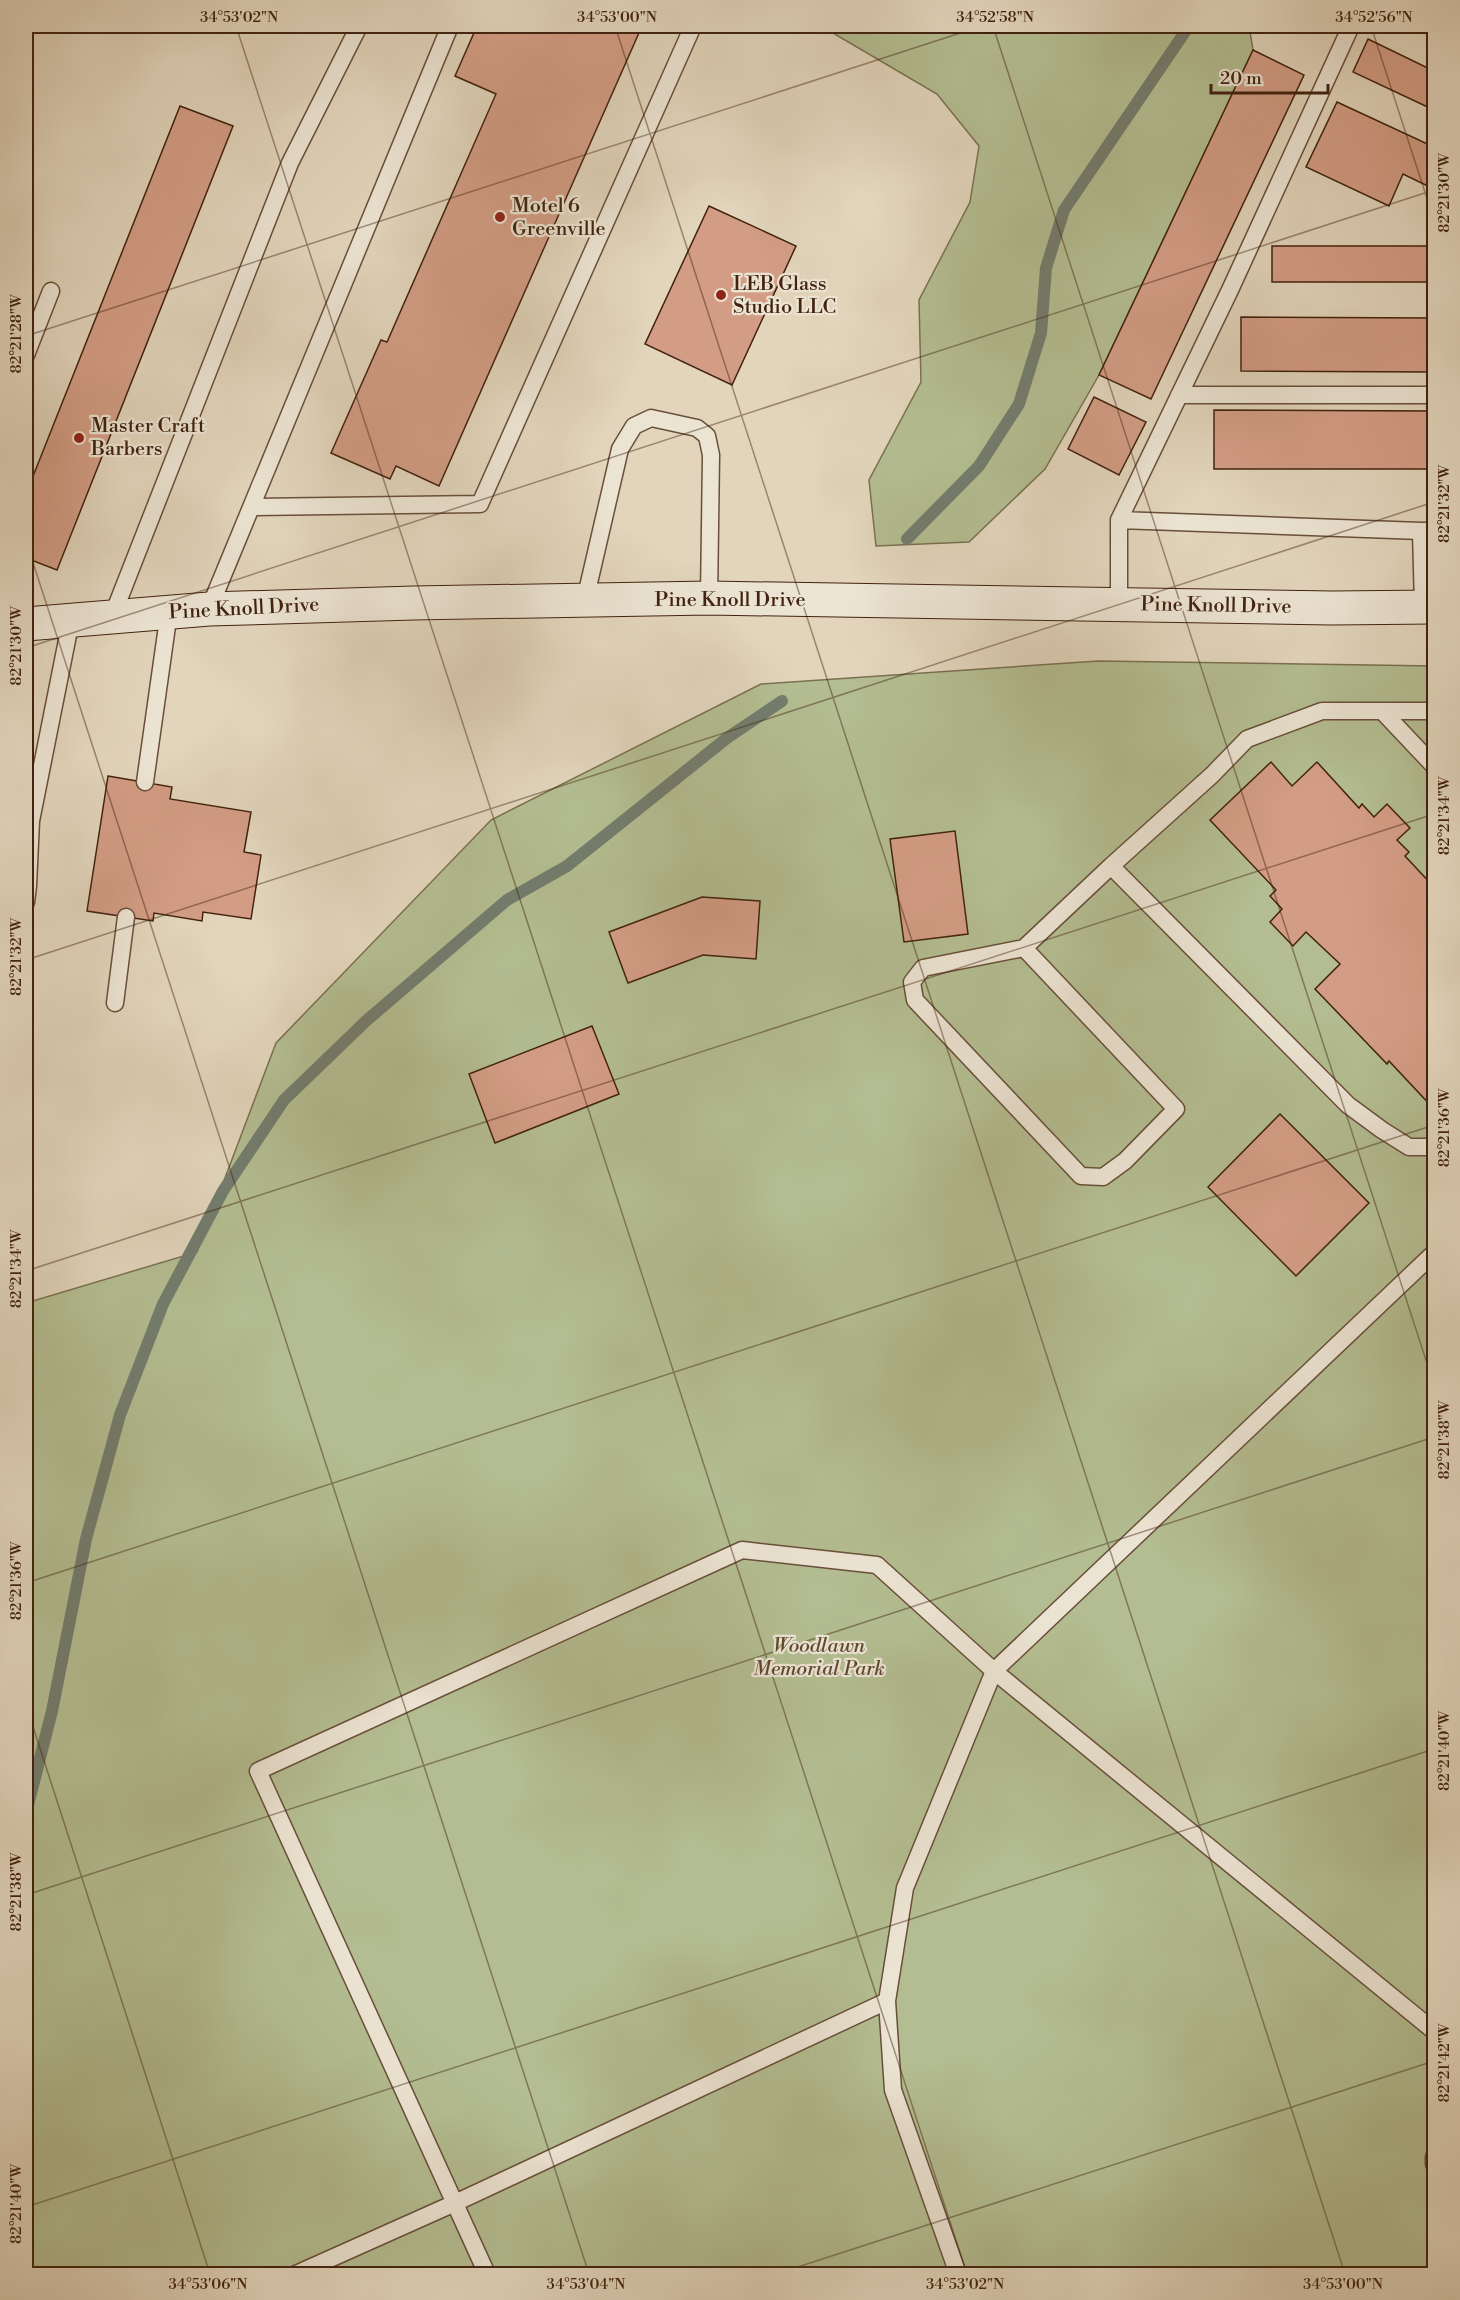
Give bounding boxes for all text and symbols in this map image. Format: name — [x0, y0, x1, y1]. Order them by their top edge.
text: 34°53'02"N — [200, 8, 278, 27]
text: 34°53'00"N — [577, 8, 657, 27]
text: 34°52'58"N — [956, 8, 1034, 27]
text: 34°52'56"N — [1335, 8, 1413, 27]
scale bar — [1211, 57, 1328, 95]
text: 20 m — [1220, 67, 1262, 90]
text: 82°21'30"W — [1435, 153, 1454, 233]
place label: Motel 6 Greenville — [512, 194, 606, 242]
marker: Motel 6 Greenville — [493, 210, 507, 224]
place label: LEB Glass Studio LLC — [733, 272, 836, 320]
marker: LEB Glass Studio LLC — [714, 288, 728, 302]
text: 82°21'28"W — [7, 294, 26, 374]
place label: Master Craft Barbers — [90, 414, 205, 462]
marker: Master Craft Barbers — [72, 431, 86, 445]
text: 82°21'32"W — [1435, 465, 1454, 543]
street label: Pine Knoll Drive — [654, 588, 806, 613]
street label: Pine Knoll Drive — [1140, 592, 1292, 620]
street label: Pine Knoll Drive — [168, 593, 320, 625]
text: 82°21'30"W — [7, 606, 26, 686]
text: 82°21'34"W — [1435, 776, 1454, 855]
text: 82°21'32"W — [7, 918, 26, 996]
text: 82°21'36"W — [1435, 1088, 1454, 1167]
text: 82°21'34"W — [7, 1229, 26, 1308]
text: 82°21'38"W — [1435, 1400, 1454, 1479]
text: 82°21'36"W — [7, 1541, 26, 1620]
park label: Woodlawn Memorial Park — [753, 1634, 885, 1682]
text: 82°21'40"W — [1435, 1711, 1454, 1791]
text: 82°21'38"W — [7, 1852, 26, 1931]
text: 82°21'42"W — [1435, 2023, 1454, 2102]
text: 82°21'40"W — [7, 2164, 26, 2244]
text: 34°53'06"N — [169, 2275, 247, 2294]
text: 34°53'04"N — [547, 2275, 625, 2294]
text: 34°53'02"N — [926, 2275, 1004, 2294]
text: 34°53'00"N — [1303, 2275, 1383, 2294]

